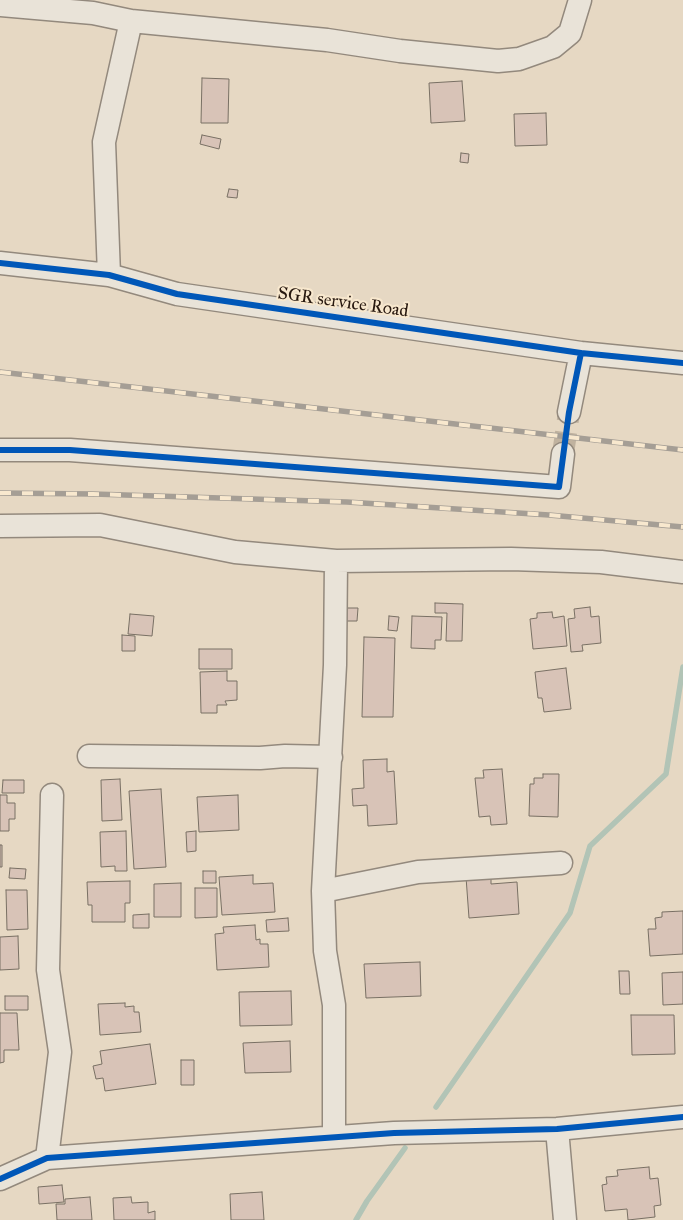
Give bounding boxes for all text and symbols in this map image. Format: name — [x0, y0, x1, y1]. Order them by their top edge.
street label: SGR service Road — [276, 283, 410, 323]

